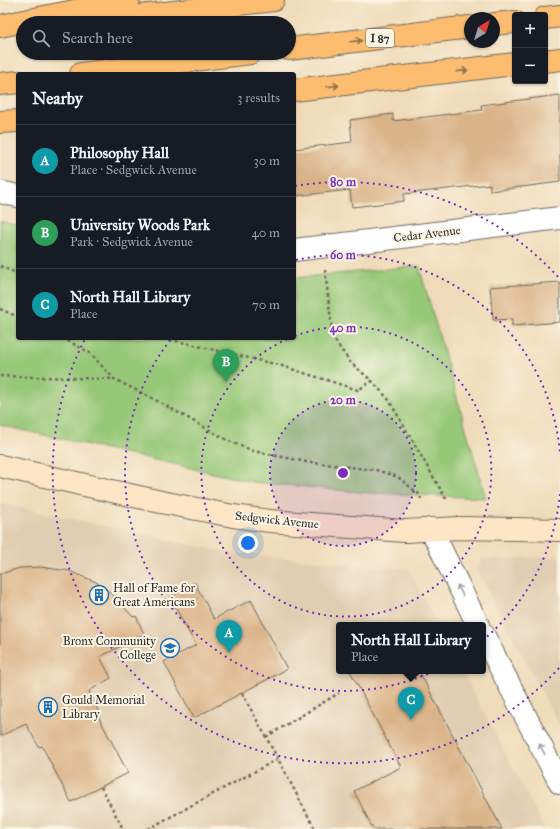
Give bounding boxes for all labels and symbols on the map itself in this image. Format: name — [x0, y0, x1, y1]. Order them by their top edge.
north arrow — [464, 12, 500, 48]
road number: I 87 — [366, 29, 394, 47]
one-way arrow — [349, 37, 362, 45]
one-way arrow — [455, 67, 468, 74]
one-way arrow — [326, 82, 339, 90]
text: 80 m — [330, 175, 357, 189]
street label: Cedar Avenue — [393, 223, 461, 245]
text: 60 m — [330, 248, 357, 262]
text: 40 m — [330, 321, 357, 336]
pin: B — [213, 349, 239, 382]
text: 20 m — [330, 393, 357, 407]
centre of rings — [336, 466, 350, 480]
street label: Sedgwick Avenue — [234, 509, 320, 532]
your location — [238, 533, 258, 553]
place label: Hall of Fame for Great Americans — [113, 581, 196, 609]
building icon: Hall of Fame for Great Americans — [88, 584, 110, 606]
one-way arrow — [456, 585, 463, 597]
pin: A — [216, 620, 242, 653]
place label: Bronx Community College — [63, 634, 156, 663]
school or university icon: Bronx Community College — [159, 637, 181, 659]
pin: C — [398, 687, 424, 720]
place label: Gould Memorial Library — [62, 693, 145, 721]
building icon: Gould Memorial Library — [37, 696, 59, 718]
one-way arrow — [538, 743, 545, 755]

